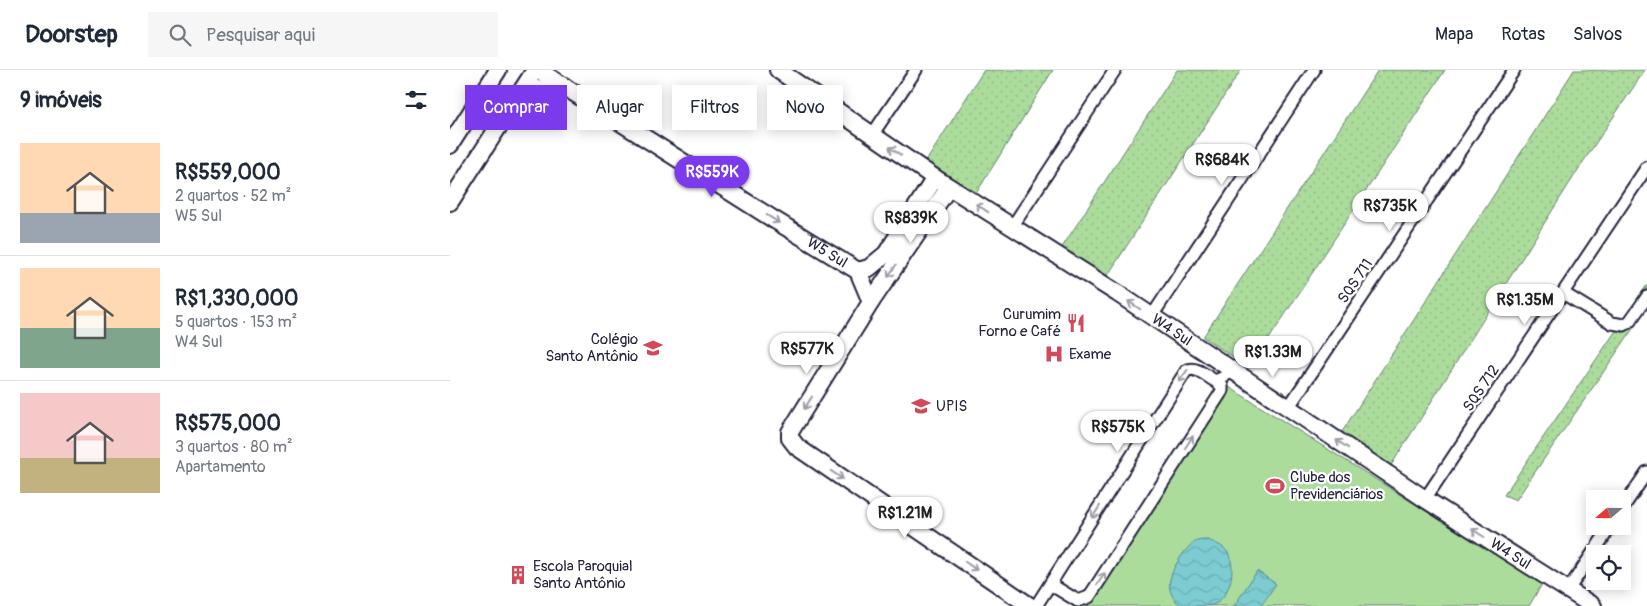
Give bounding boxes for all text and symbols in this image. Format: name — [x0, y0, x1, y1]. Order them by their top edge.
search box — [148, 12, 498, 57]
text: Doorstep — [25, 20, 118, 49]
icon: search — [166, 21, 194, 49]
text: Pesquisar aqui — [206, 23, 315, 47]
text: Mapa — [1435, 23, 1473, 46]
text: Rotas — [1501, 23, 1545, 46]
text: Salvos — [1573, 23, 1622, 46]
chip: Comprar — [465, 85, 567, 130]
chip: Alugar — [577, 85, 662, 130]
chip: Filtros — [672, 85, 757, 130]
chip: Novo — [767, 85, 843, 130]
icon: filters — [402, 86, 430, 114]
text: 9 imóveis — [20, 87, 102, 114]
pin: R$684K — [1181, 144, 1263, 186]
one-way arrow — [888, 146, 902, 156]
text: R$684K — [1195, 150, 1249, 170]
pin: R$559K — [671, 156, 753, 198]
text: R$559,000 — [175, 159, 280, 186]
text: R$559K — [685, 162, 739, 182]
icon: home — [60, 163, 120, 223]
text: 2 quartos · 52 m² — [175, 186, 291, 206]
pin: R$735K — [1349, 190, 1431, 232]
text: R$735K — [1363, 196, 1417, 216]
pin: R$839K — [870, 202, 952, 244]
one-way arrow — [976, 203, 990, 213]
text: W5 Sul — [175, 206, 222, 226]
text: R$839K — [885, 208, 937, 228]
one-way arrow — [765, 214, 779, 224]
street label: W5 Sul — [803, 233, 851, 272]
street label: SQS 711 — [1334, 255, 1377, 307]
one-way arrow — [887, 264, 897, 278]
pin: R$1.35M — [1479, 284, 1571, 326]
text: R$1,330,000 — [175, 285, 298, 312]
icon: home — [60, 288, 120, 348]
text: R$1.35M — [1497, 290, 1553, 310]
one-way arrow — [1128, 300, 1142, 310]
place label: Curumim Forno e Café — [978, 305, 1061, 341]
street label: W4 Sul — [1148, 310, 1196, 351]
text: 5 quartos · 153 m² — [175, 312, 297, 332]
restaurant icon: Curumim Forno e Café — [1065, 312, 1087, 334]
place label: Colégio Santo Antônio — [545, 330, 638, 366]
text: W4 Sul — [175, 332, 223, 352]
pin: R$577K — [766, 332, 848, 375]
pin: R$1.33M — [1227, 336, 1319, 378]
school or university icon: Colégio Santo Antônio — [642, 337, 664, 359]
text: R$577K — [780, 339, 834, 359]
text: R$1.33M — [1244, 342, 1302, 362]
hospital icon: Exame — [1043, 343, 1065, 365]
place label: Exame — [1069, 345, 1112, 364]
street label: SQS 712 — [1459, 361, 1504, 415]
one-way arrow — [1178, 369, 1188, 383]
one-way arrow — [802, 395, 812, 409]
school or university icon: UPIS — [910, 395, 932, 417]
place label: UPIS — [936, 397, 967, 416]
text: R$575,000 — [175, 410, 281, 437]
pin: R$575K — [1077, 410, 1159, 453]
icon: home — [60, 413, 120, 473]
text: R$575K — [1091, 417, 1145, 437]
one-way arrow — [1184, 435, 1194, 449]
text: 3 quartos · 80 m² — [175, 437, 293, 457]
one-way arrow — [1335, 439, 1349, 449]
text: Apartamento — [175, 457, 266, 477]
place label: Clube dos Previdenciários — [1290, 468, 1383, 504]
one-way arrow — [830, 469, 844, 480]
sports icon: Clube dos Previdenciários — [1264, 475, 1286, 497]
north arrow — [1586, 490, 1631, 535]
map controls — [1586, 490, 1631, 590]
pin: R$1.21M — [859, 496, 951, 539]
text: R$1.21M — [878, 503, 932, 523]
one-way arrow — [1090, 505, 1100, 519]
one-way arrow — [1472, 527, 1486, 537]
street label: W4 Sul — [1487, 534, 1534, 574]
button: locate — [1586, 545, 1631, 590]
place label: Escola Paroquial Santo Antônio — [533, 557, 633, 593]
one-way arrow — [964, 561, 978, 571]
building icon: Escola Paroquial Santo Antônio — [507, 564, 529, 586]
one-way arrow — [1096, 572, 1106, 586]

